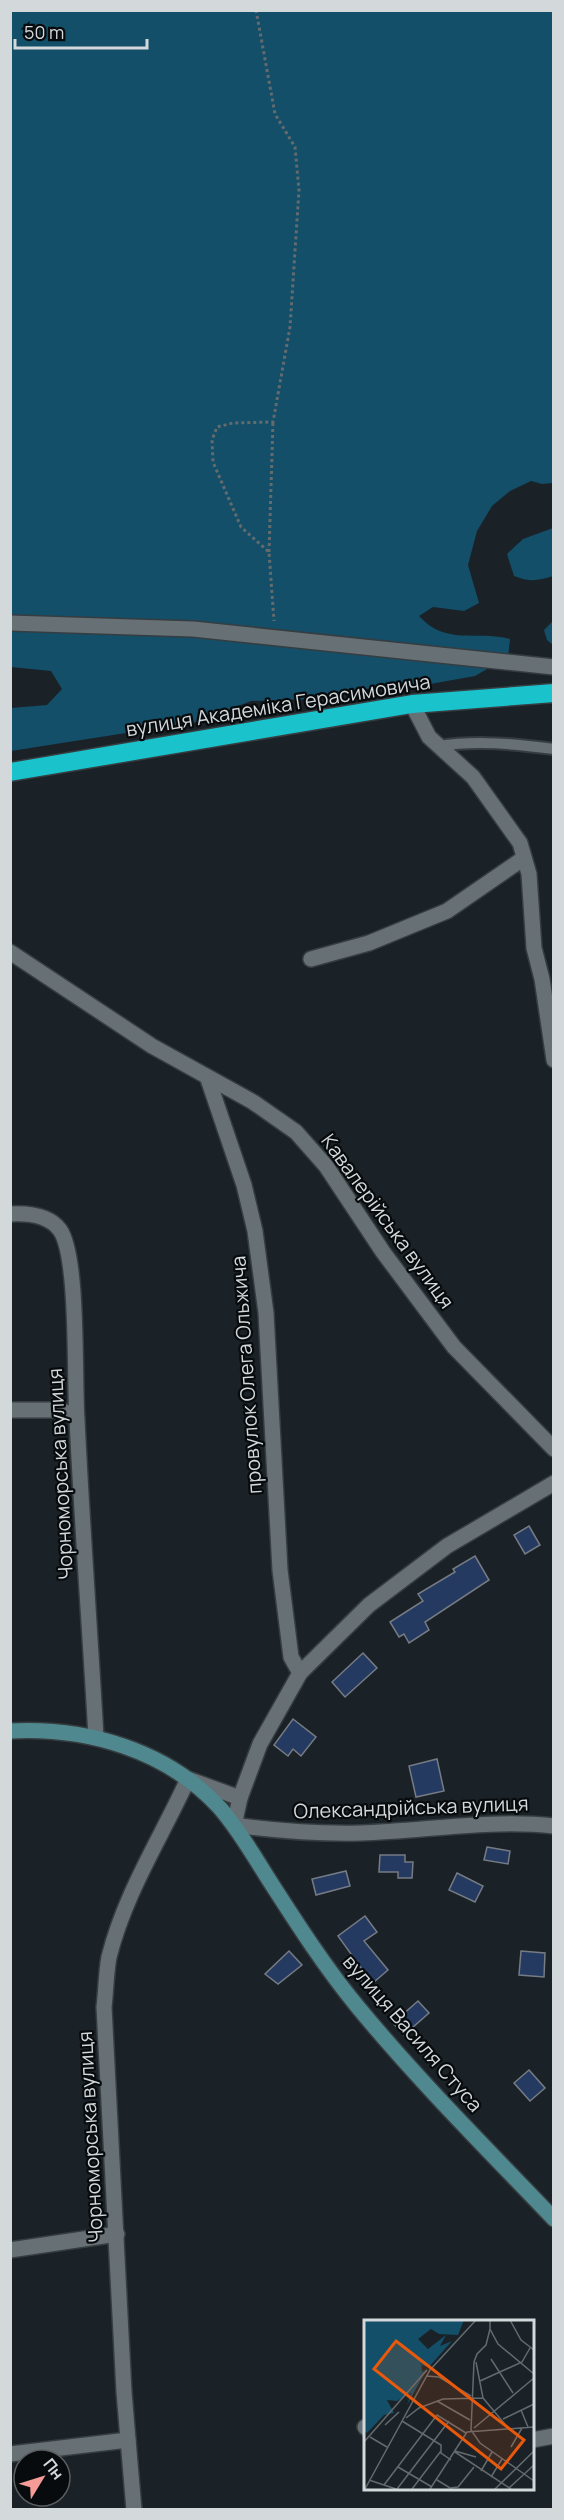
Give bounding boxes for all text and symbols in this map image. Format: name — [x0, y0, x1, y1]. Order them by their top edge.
scale bar — [15, 12, 147, 50]
text: 50 m — [24, 20, 64, 44]
street label: вулиця Академіка Герасимовича — [124, 668, 432, 742]
street label: Кавалерійська вулиця — [315, 1128, 461, 1314]
street label: провулок Олега Ольжича — [224, 1255, 268, 1495]
street label: Чорноморська вулиця — [41, 1368, 79, 1580]
street label: Олександрійська вулиця — [293, 1789, 529, 1825]
street label: вулиця Василя Стуса — [337, 1949, 489, 2117]
street label: Чорноморська вулиця — [71, 2031, 109, 2243]
inset map — [364, 2320, 534, 2490]
north arrow — [12, 2448, 72, 2508]
text: Пн — [39, 2454, 69, 2484]

